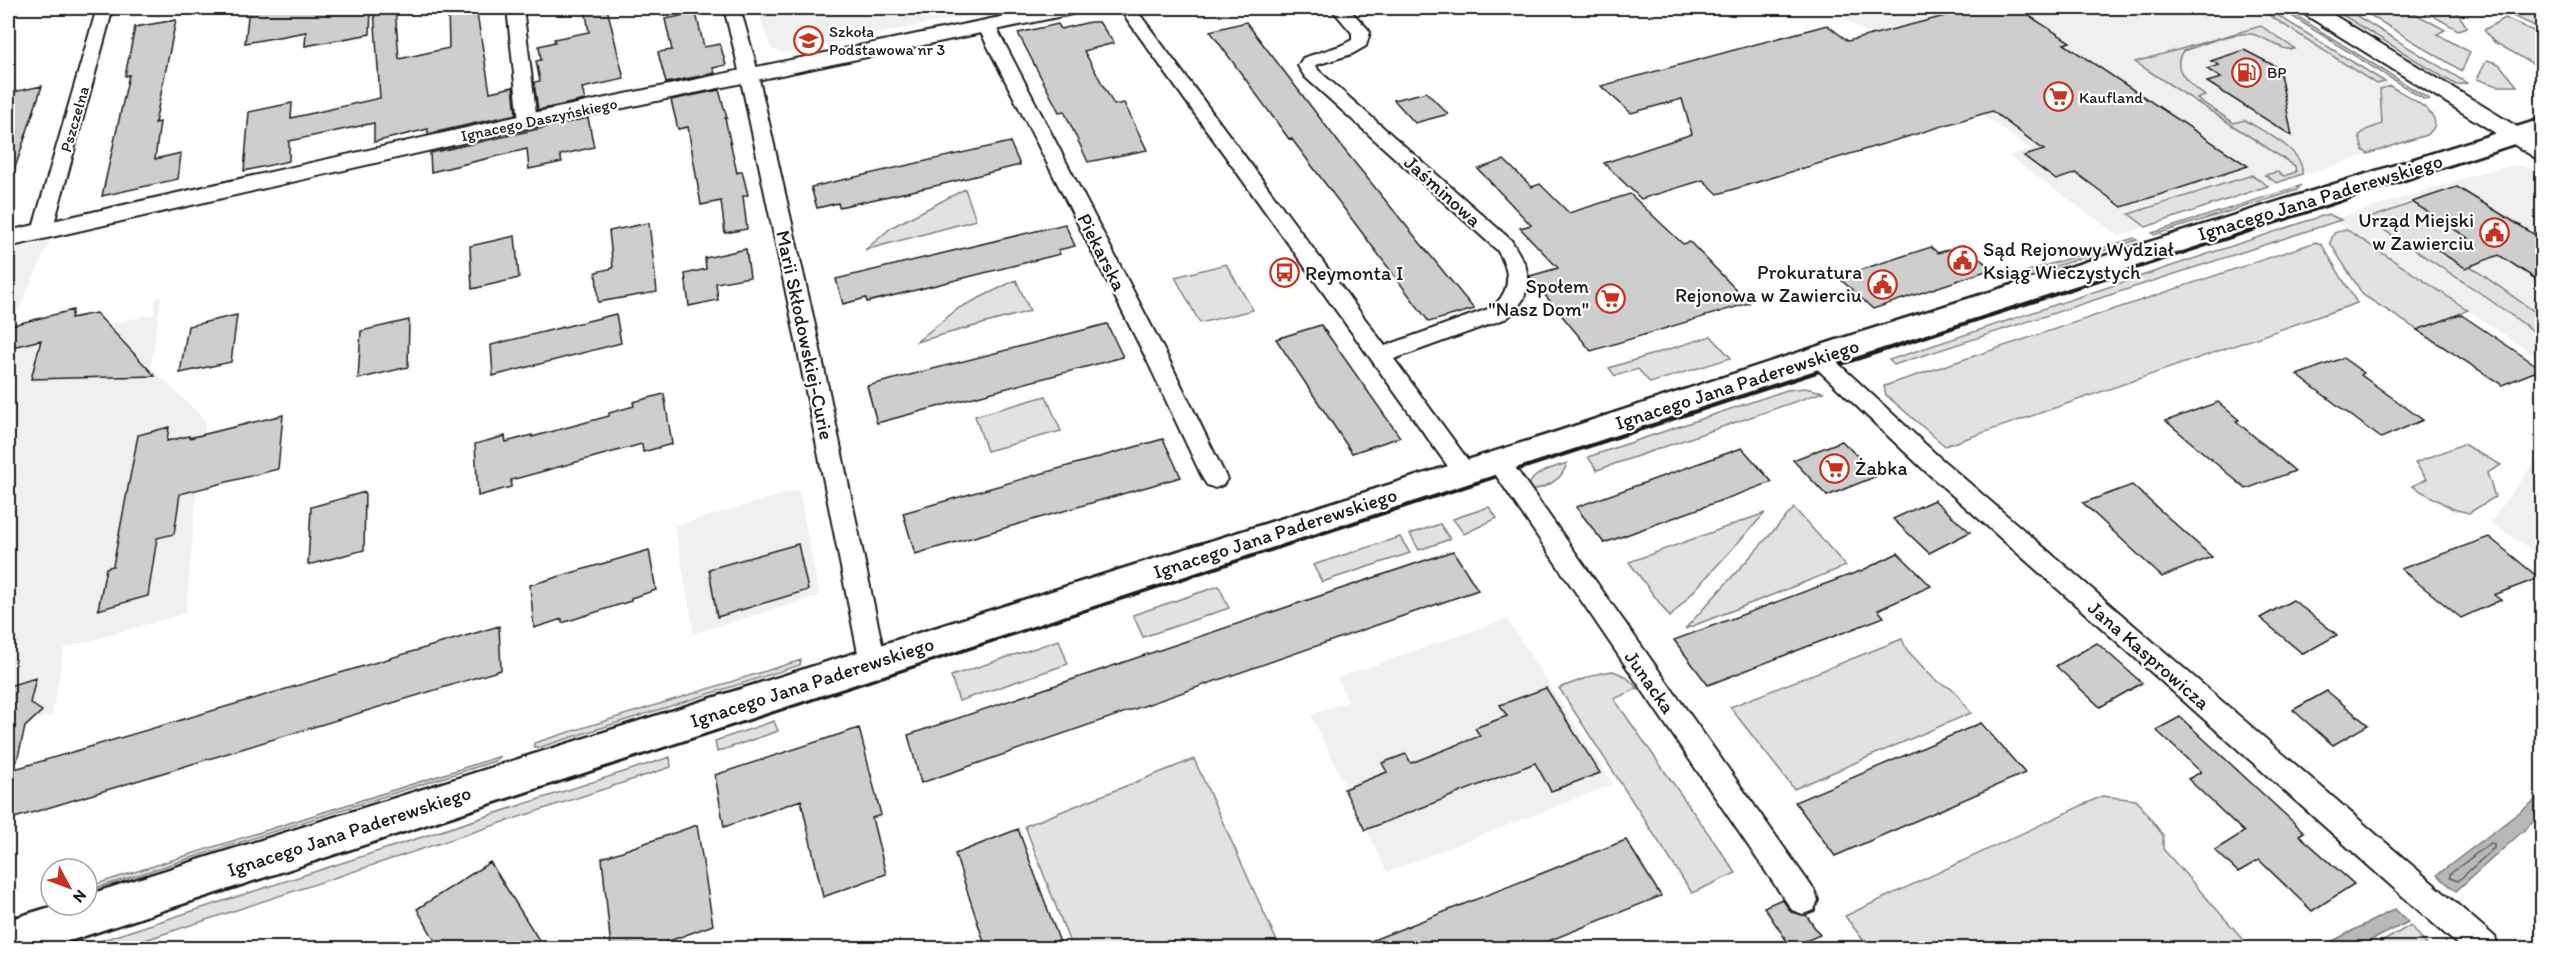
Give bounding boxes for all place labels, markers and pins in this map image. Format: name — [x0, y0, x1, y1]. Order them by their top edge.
place label: Szkoła Podstawowa nr 3 — [829, 22, 946, 59]
school or university icon: Szkoła Podstawowa nr 3 — [792, 24, 824, 56]
fuel station icon: BP — [2230, 56, 2262, 88]
place label: BP — [2267, 63, 2286, 82]
supermarket icon: Kaufland — [2042, 81, 2074, 113]
place label: Kaufland — [2079, 88, 2143, 107]
place label: Urząd Miejski w Zawierciu — [2358, 208, 2474, 255]
public building icon: Urząd Miejski w Zawierciu — [2479, 216, 2511, 248]
place label: Sąd Rejonowy Wydział Ksiąg Wieczystych — [1983, 237, 2174, 284]
public building icon: Sąd Rejonowy Wydział Ksiąg Wieczystych — [1946, 244, 1978, 276]
bus stop icon: Reymonta I — [1268, 257, 1300, 289]
place label: Prokuratura Rejonowa w Zawierciu — [1675, 260, 1862, 307]
place label: Reymonta I — [1305, 261, 1403, 285]
public building icon: Prokuratura Rejonowa w Zawierciu — [1867, 268, 1899, 300]
place label: Społem "Nasz Dom" — [1488, 274, 1589, 321]
supermarket icon: Społem "Nasz Dom" — [1594, 282, 1626, 314]
supermarket icon: Żabka — [1818, 452, 1850, 484]
place label: Żabka — [1855, 456, 1907, 480]

